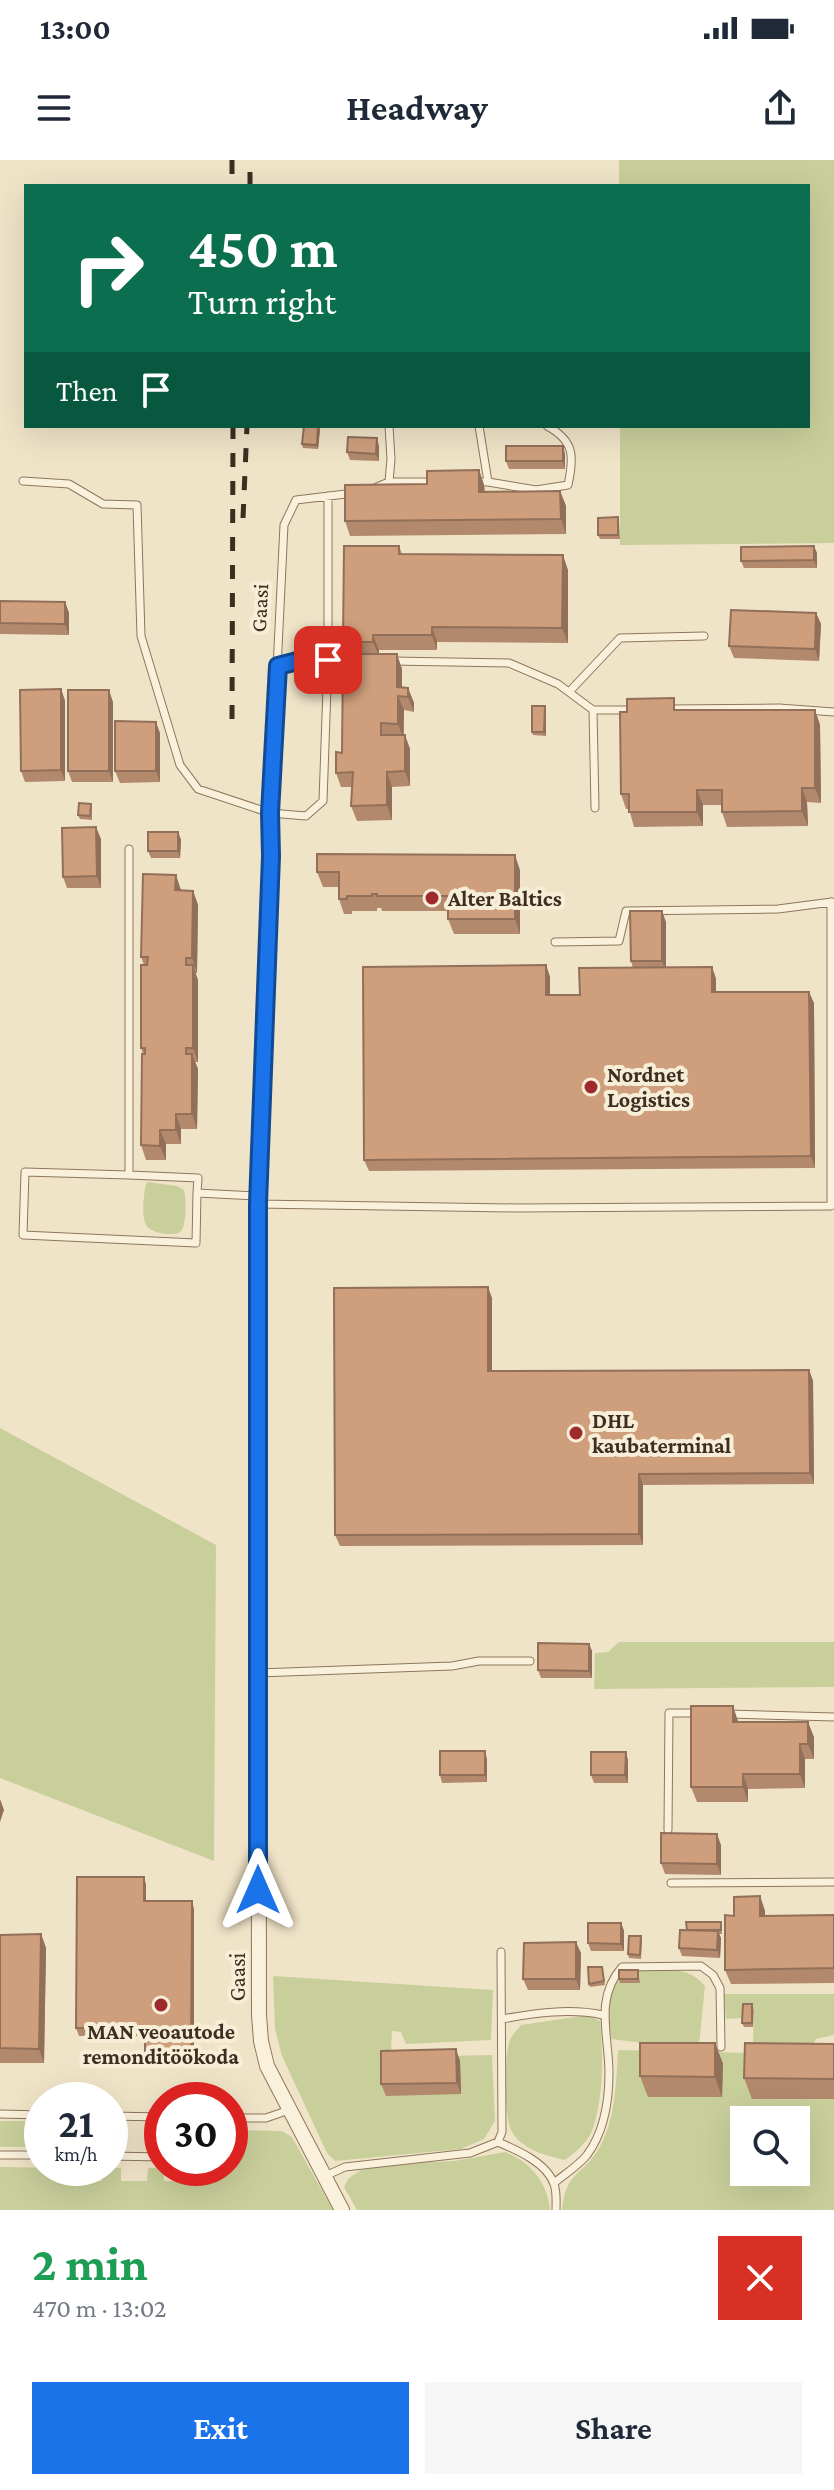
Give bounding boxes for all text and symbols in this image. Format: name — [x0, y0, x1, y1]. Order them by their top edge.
text: 13:00 — [40, 12, 111, 45]
icon: menu — [32, 86, 76, 130]
icon: share — [758, 86, 802, 130]
text: Headway — [346, 88, 488, 128]
icon: right — [56, 216, 160, 320]
text: 450 m — [188, 217, 338, 279]
text: Turn right — [188, 282, 336, 322]
icon: arrive — [134, 368, 178, 412]
text: Then — [56, 374, 118, 407]
street label: Gaasi — [246, 583, 273, 633]
pin — [294, 626, 362, 694]
icon: arrive — [306, 638, 350, 682]
place label: Alter Baltics — [447, 886, 562, 911]
marker: Alter Baltics — [423, 889, 441, 907]
place label: Nordnet Logistics — [607, 1062, 690, 1112]
marker: Nordnet Logistics — [582, 1078, 600, 1096]
place label: DHL kaubaterminal — [592, 1408, 732, 1458]
marker: DHL kaubaterminal — [567, 1424, 585, 1442]
position arrow — [216, 1848, 300, 1932]
street label: Gaasi — [225, 1952, 250, 2001]
marker: MAN veoautode remonditöökoda — [152, 1996, 170, 2014]
place label: MAN veoautode remonditöökoda — [83, 2019, 239, 2069]
speed limit sign: 30 — [144, 2082, 248, 2186]
text: 21 — [58, 2101, 94, 2146]
map controls — [730, 2106, 810, 2186]
button: search — [730, 2106, 810, 2186]
text: km/h — [54, 2143, 98, 2165]
button: close — [718, 2236, 802, 2320]
text: 2 min — [32, 2237, 148, 2290]
text: 470 m · 13:02 — [32, 2294, 166, 2323]
button: Exit — [32, 2382, 409, 2474]
button: Share — [425, 2382, 802, 2474]

